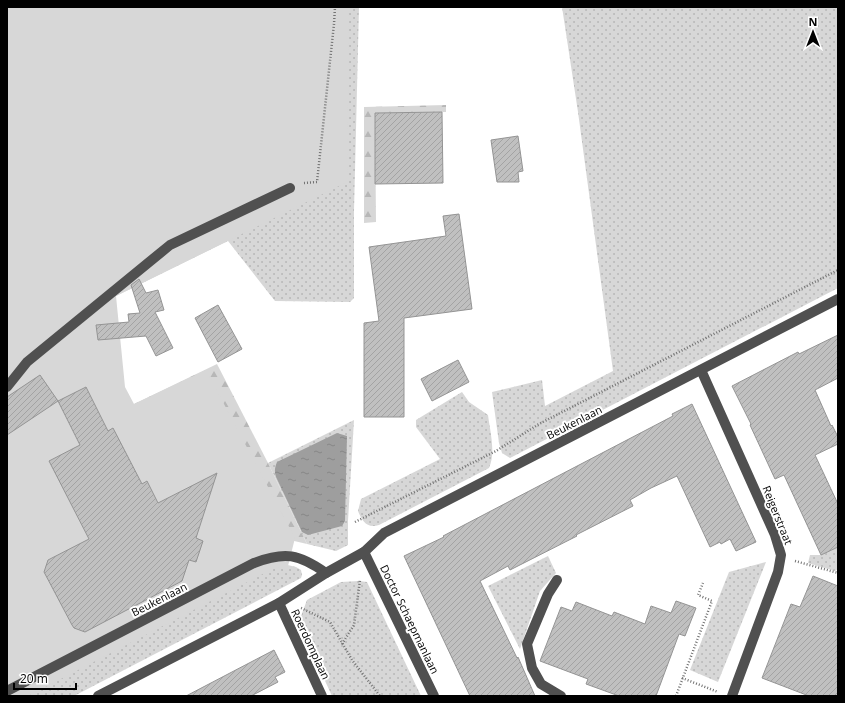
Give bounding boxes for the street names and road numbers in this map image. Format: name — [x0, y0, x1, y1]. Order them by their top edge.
street label: Beukenlaan — [544, 402, 604, 442]
street label: Reigerstraat — [759, 483, 797, 547]
street label: Doctor Schaepmanlaan — [377, 562, 443, 676]
street label: Beukenlaan — [129, 579, 189, 619]
street label: Roerdomplaan — [288, 606, 334, 682]

